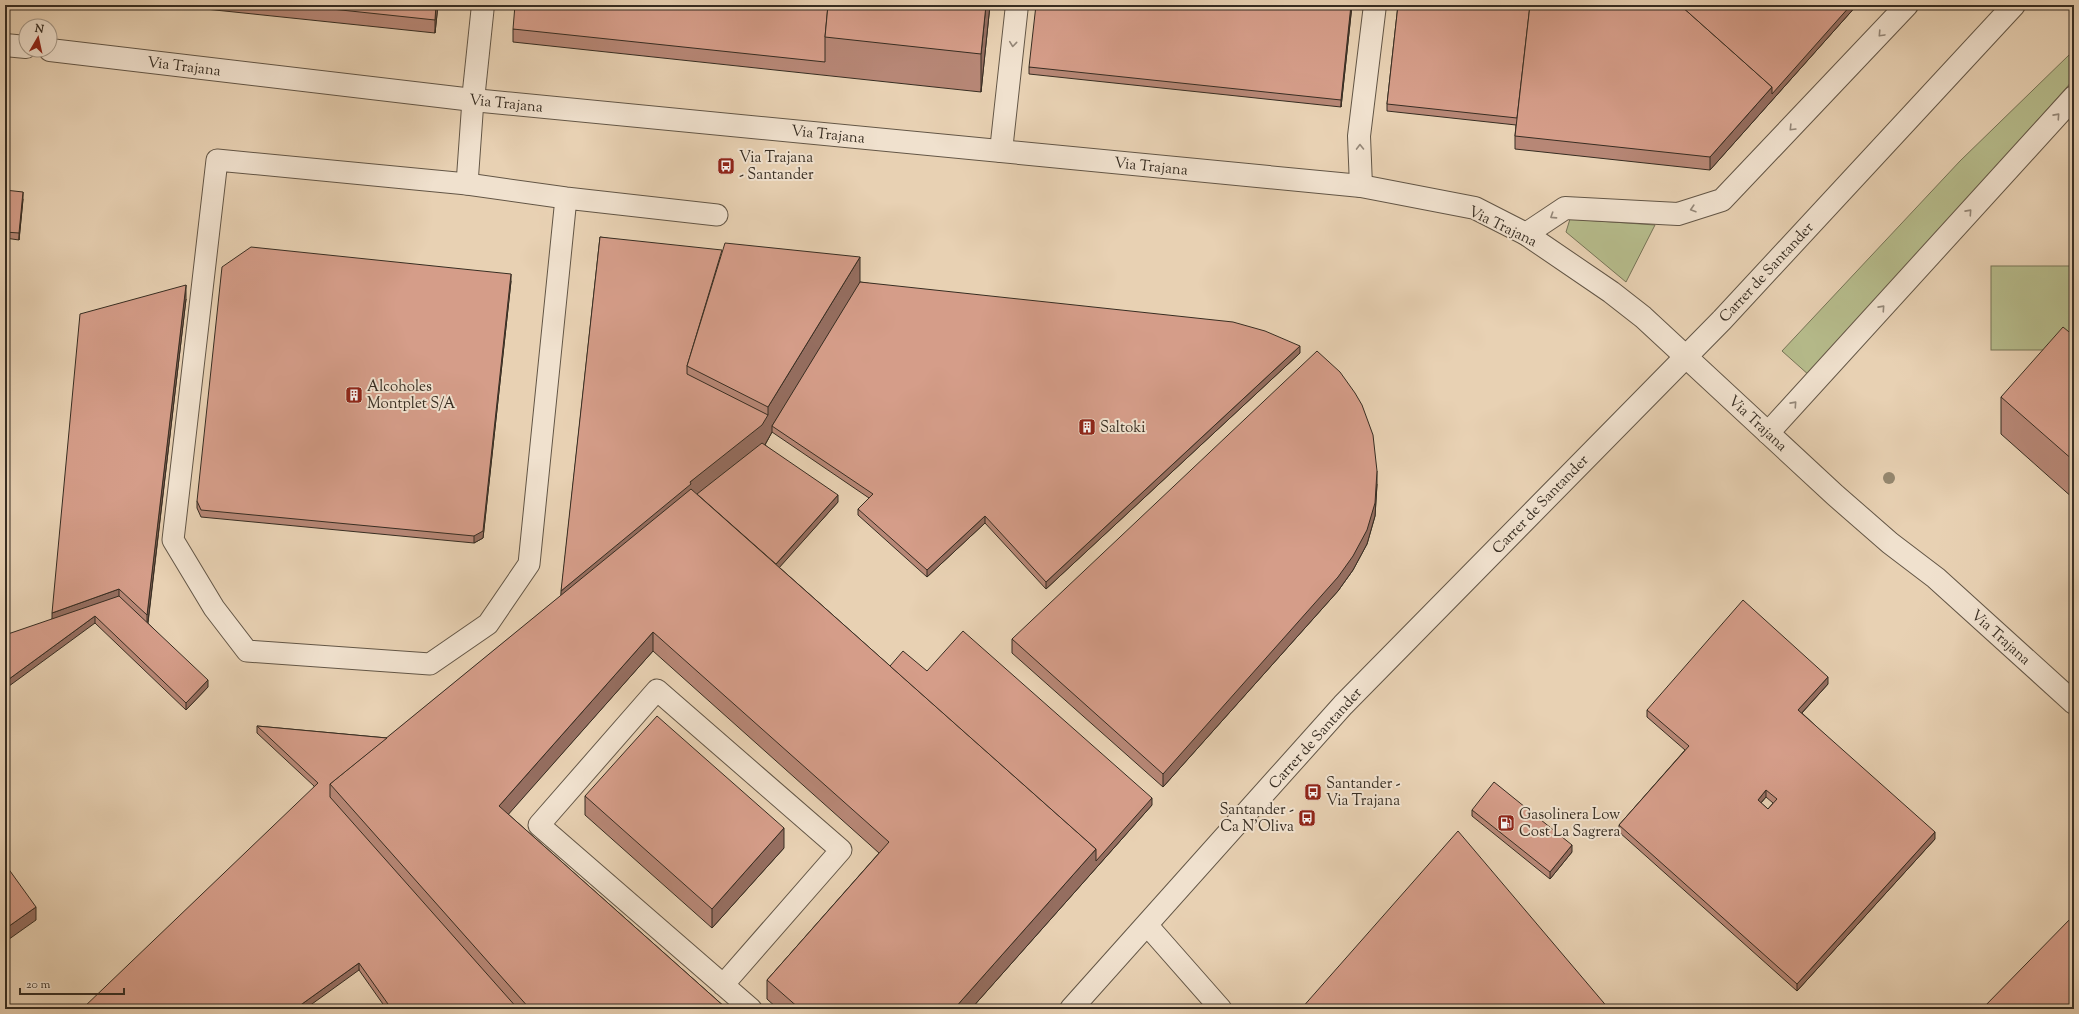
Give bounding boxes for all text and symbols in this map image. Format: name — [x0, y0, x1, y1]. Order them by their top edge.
north arrow — [18, 18, 58, 58]
text: N — [33, 20, 45, 38]
one-way arrow — [1878, 29, 1886, 37]
one-way arrow — [1008, 41, 1017, 47]
street label: Via Trajana — [146, 53, 222, 82]
street label: Via Trajana — [468, 90, 544, 119]
one-way arrow — [2052, 113, 2059, 120]
street label: Via Trajana — [790, 121, 866, 150]
one-way arrow — [1789, 123, 1796, 131]
one-way arrow — [1356, 144, 1364, 150]
place label: Via Trajana - Santander — [739, 148, 814, 186]
street label: Via Trajana — [1113, 153, 1189, 182]
bus stop icon: Via Trajana - Santander — [716, 156, 736, 176]
street label: Via Trajana — [1464, 202, 1540, 253]
one-way arrow — [1690, 204, 1697, 213]
one-way arrow — [1965, 209, 1972, 217]
one-way arrow — [1550, 212, 1557, 219]
street label: Carrer de Santander — [1715, 218, 1820, 328]
one-way arrow — [1877, 305, 1885, 313]
place label: Alcoholes Montplet S/A — [367, 377, 455, 415]
building icon: Alcoholes Montplet S/A — [344, 385, 364, 405]
street label: Via Trajana — [1723, 391, 1791, 457]
one-way arrow — [1790, 401, 1797, 409]
building icon: Saltoki — [1077, 417, 1097, 437]
place label: Saltoki — [1100, 418, 1146, 439]
street label: Carrer de Santander — [1488, 451, 1594, 559]
street label: Via Trajana — [1965, 606, 2035, 671]
street label: Carrer de Santander — [1265, 683, 1368, 794]
place label: Santander - Via Trajana — [1326, 774, 1401, 812]
bus stop icon: Santander - Via Trajana — [1303, 782, 1323, 802]
place label: Santander - Ca N'Oliva — [1219, 800, 1294, 838]
place label: Gasolinera Low Cost La Sagrera — [1519, 805, 1620, 843]
bus stop icon: Santander - Ca N'Oliva — [1297, 808, 1317, 828]
fuel station icon: Gasolinera Low Cost La Sagrera — [1496, 813, 1516, 833]
scale bar — [20, 970, 124, 996]
text: 20 m — [26, 976, 51, 994]

